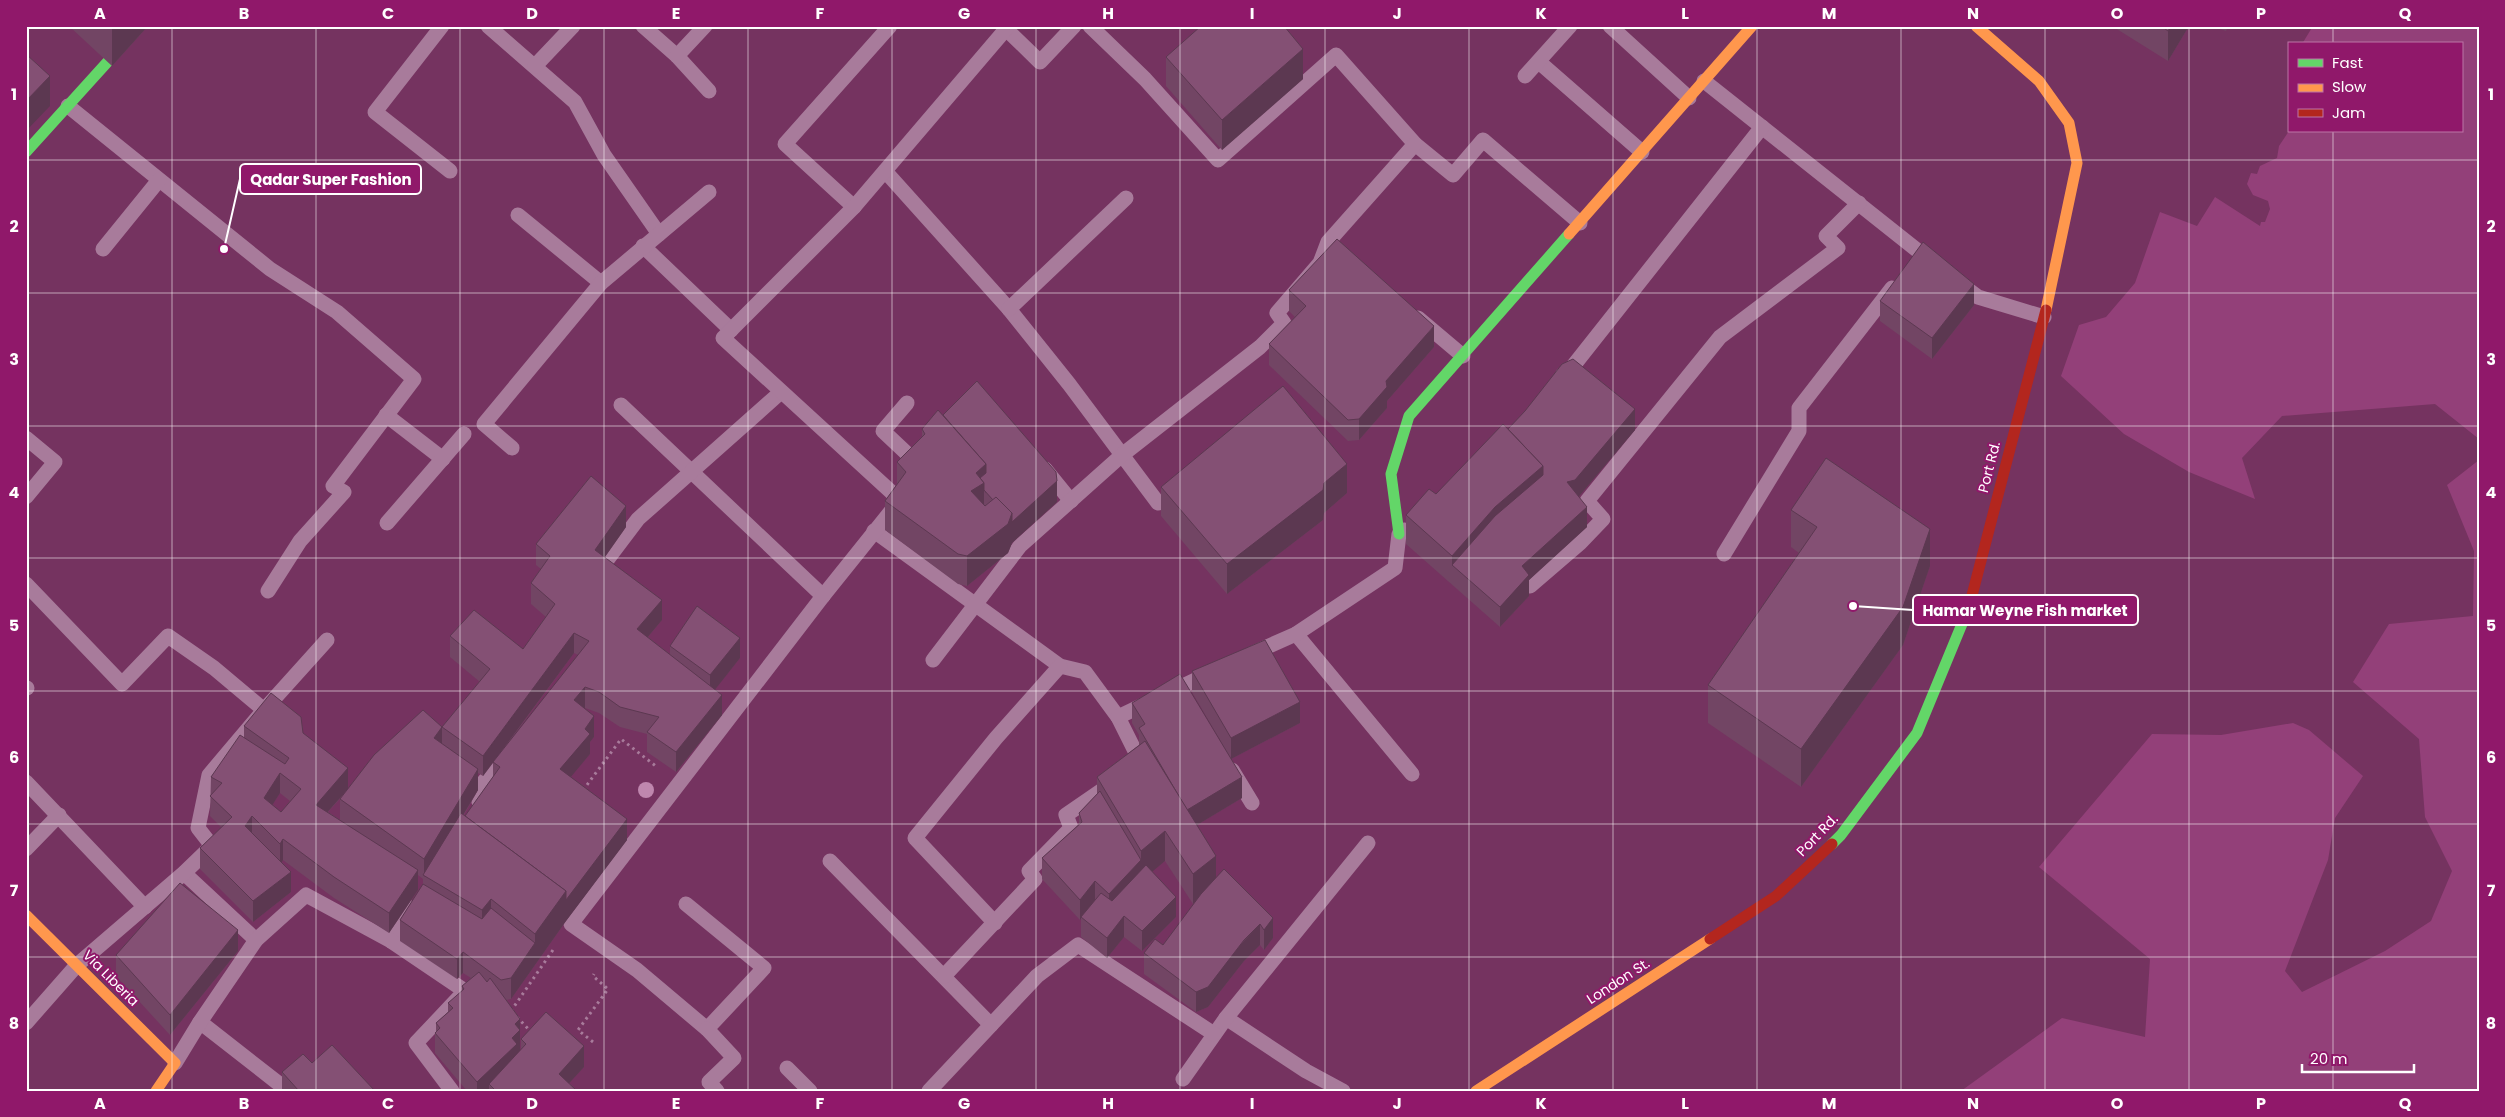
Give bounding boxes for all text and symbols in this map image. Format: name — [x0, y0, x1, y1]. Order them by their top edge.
text: A — [94, 2, 106, 25]
text: B — [239, 2, 249, 25]
text: C — [382, 2, 394, 25]
text: D — [526, 2, 538, 25]
text: E — [672, 2, 680, 25]
text: F — [816, 2, 825, 25]
text: G — [958, 2, 970, 25]
text: H — [1102, 2, 1114, 25]
text: I — [1250, 2, 1254, 25]
text: J — [1392, 2, 1402, 25]
text: K — [1535, 2, 1547, 25]
text: L — [1681, 2, 1689, 25]
text: M — [1822, 2, 1836, 25]
text: N — [1967, 2, 1979, 25]
text: O — [2111, 2, 2124, 25]
text: P — [2256, 2, 2266, 25]
text: Q — [2399, 2, 2412, 25]
legend — [2288, 42, 2462, 132]
text: Fast — [2332, 52, 2363, 73]
text: Slow — [2332, 76, 2367, 97]
text: 1 — [11, 83, 17, 106]
text: 1 — [2488, 83, 2494, 106]
text: Jam — [2332, 102, 2366, 123]
callout: Qadar Super Fashion — [240, 164, 421, 194]
text: Qadar Super Fashion — [250, 169, 412, 190]
text: 2 — [9, 215, 19, 238]
text: 2 — [2486, 215, 2496, 238]
text: 3 — [9, 348, 19, 371]
text: 3 — [2486, 348, 2496, 371]
street label: Port Rd. — [1973, 439, 2005, 495]
text: 4 — [9, 481, 20, 504]
text: 4 — [2486, 481, 2497, 504]
callout: Hamar Weyne Fish market — [1913, 595, 2138, 625]
text: Hamar Weyne Fish market — [1922, 600, 2128, 621]
text: 5 — [9, 614, 19, 637]
text: 5 — [2486, 614, 2496, 637]
text: 6 — [9, 746, 19, 769]
text: 6 — [2486, 746, 2496, 769]
street label: Port Rd. — [1792, 809, 1842, 861]
text: 7 — [10, 879, 19, 902]
text: 7 — [2487, 879, 2496, 902]
street label: Via Liberia — [79, 946, 143, 1010]
street label: London St. — [1583, 953, 1653, 1009]
text: 8 — [9, 1012, 19, 1035]
text: 8 — [2486, 1012, 2496, 1035]
scale bar — [2302, 1042, 2415, 1074]
text: 20 m — [2310, 1048, 2348, 1069]
text: A — [94, 1092, 106, 1115]
text: B — [239, 1092, 249, 1115]
text: C — [382, 1092, 394, 1115]
text: D — [526, 1092, 538, 1115]
text: E — [672, 1092, 680, 1115]
text: F — [816, 1092, 825, 1115]
text: G — [958, 1092, 970, 1115]
text: H — [1102, 1092, 1114, 1115]
text: I — [1250, 1092, 1254, 1115]
text: J — [1392, 1092, 1402, 1115]
text: K — [1535, 1092, 1547, 1115]
text: L — [1681, 1092, 1689, 1115]
text: M — [1822, 1092, 1836, 1115]
text: N — [1967, 1092, 1979, 1115]
text: O — [2111, 1092, 2124, 1115]
text: P — [2256, 1092, 2266, 1115]
text: Q — [2399, 1092, 2412, 1115]

